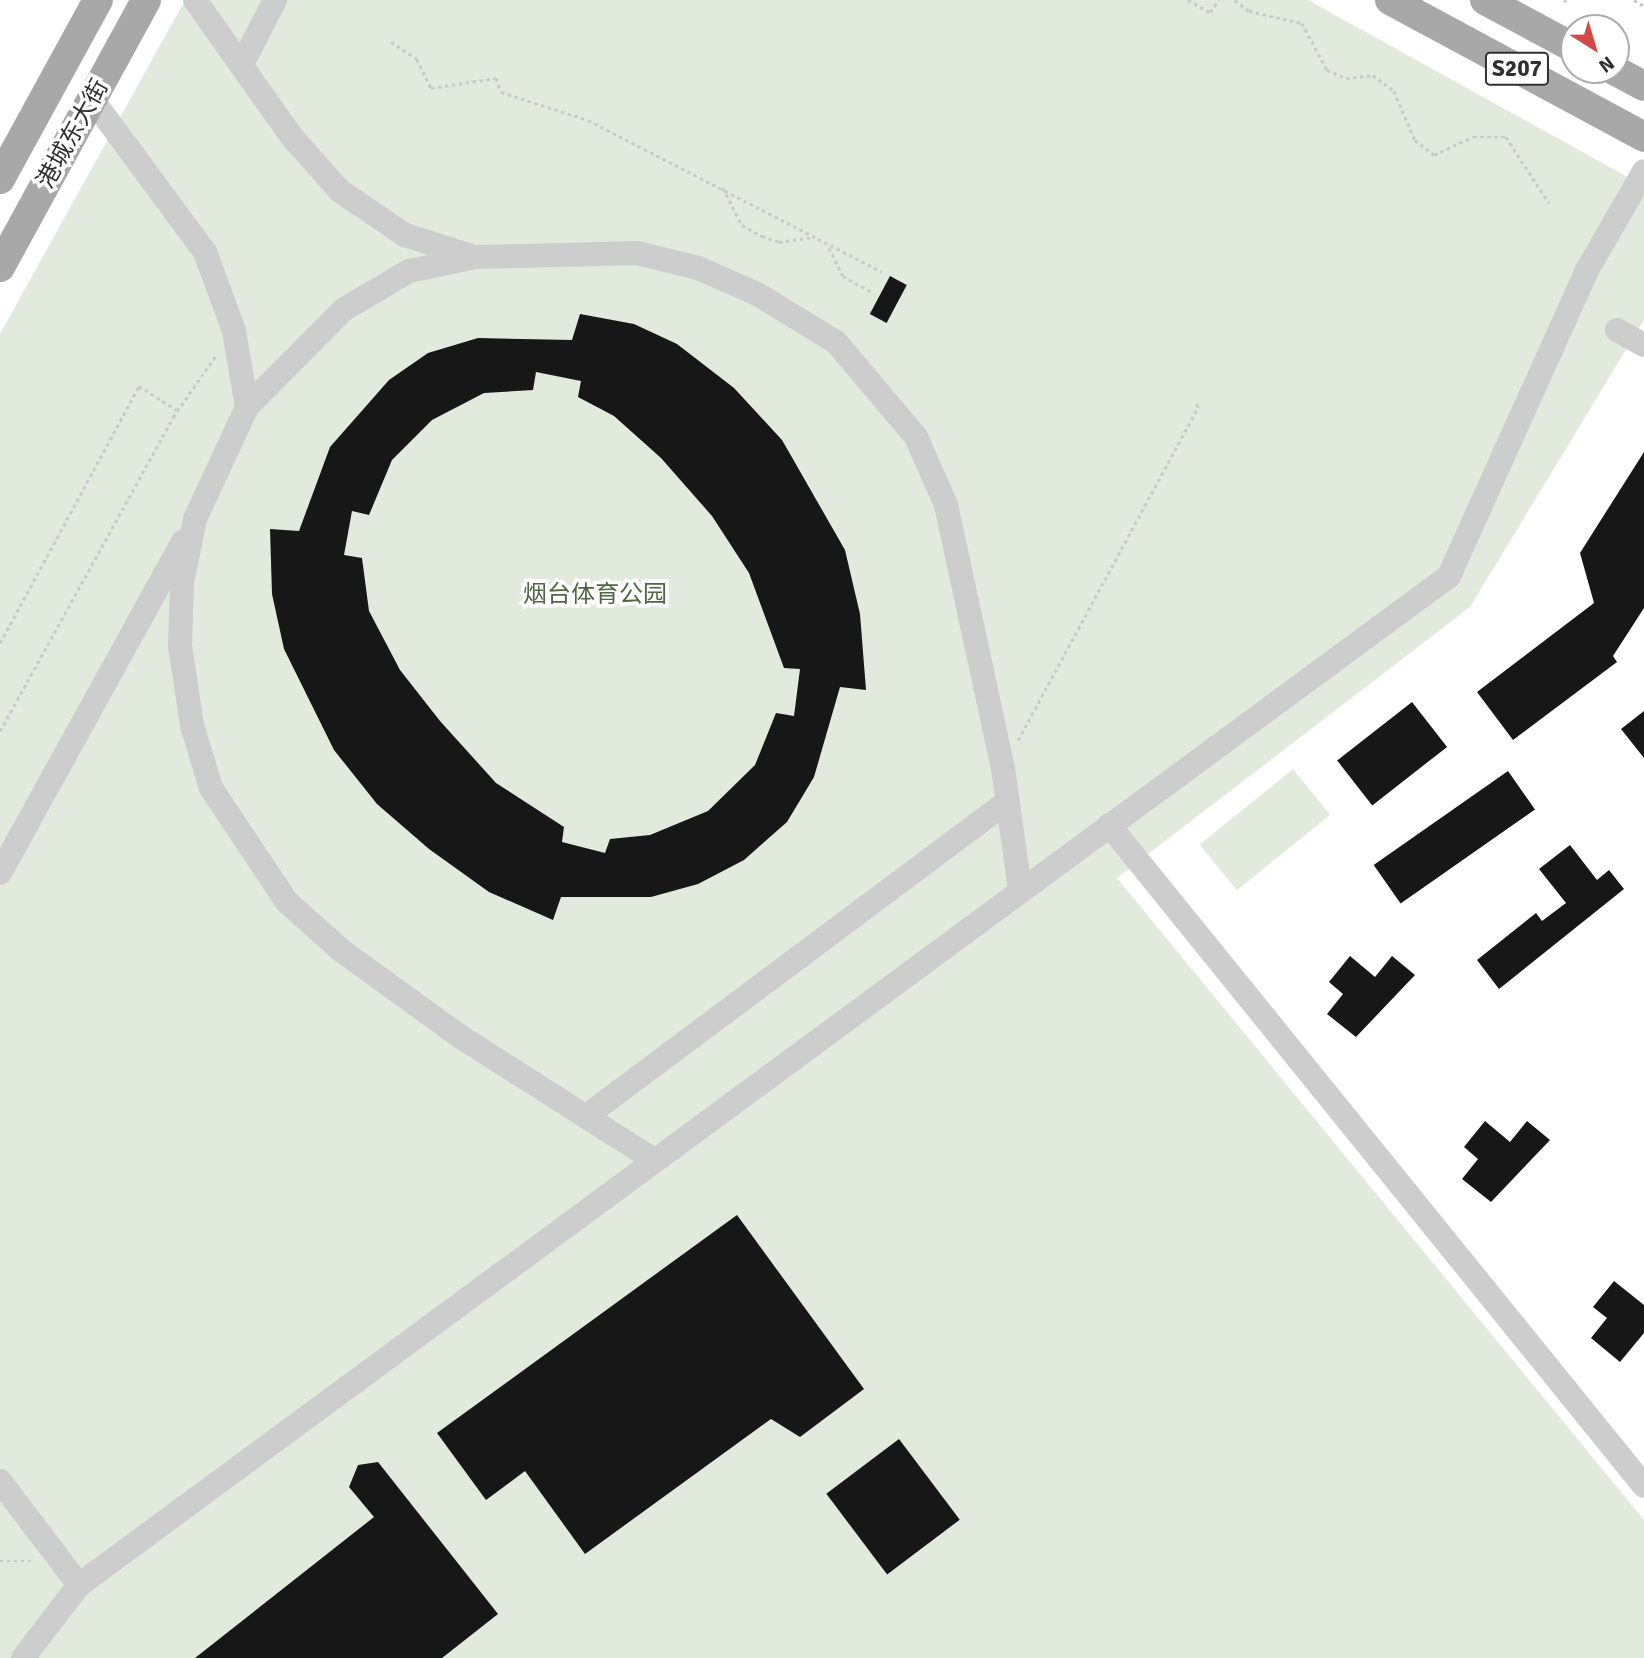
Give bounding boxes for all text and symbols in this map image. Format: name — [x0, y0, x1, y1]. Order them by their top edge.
north arrow — [1560, 14, 1630, 84]
road number: S207 — [1484, 50, 1550, 88]
text: N — [1594, 51, 1619, 78]
street label: 港城东大街 — [31, 75, 115, 193]
park label: 烟台体育公园 — [523, 581, 667, 609]

